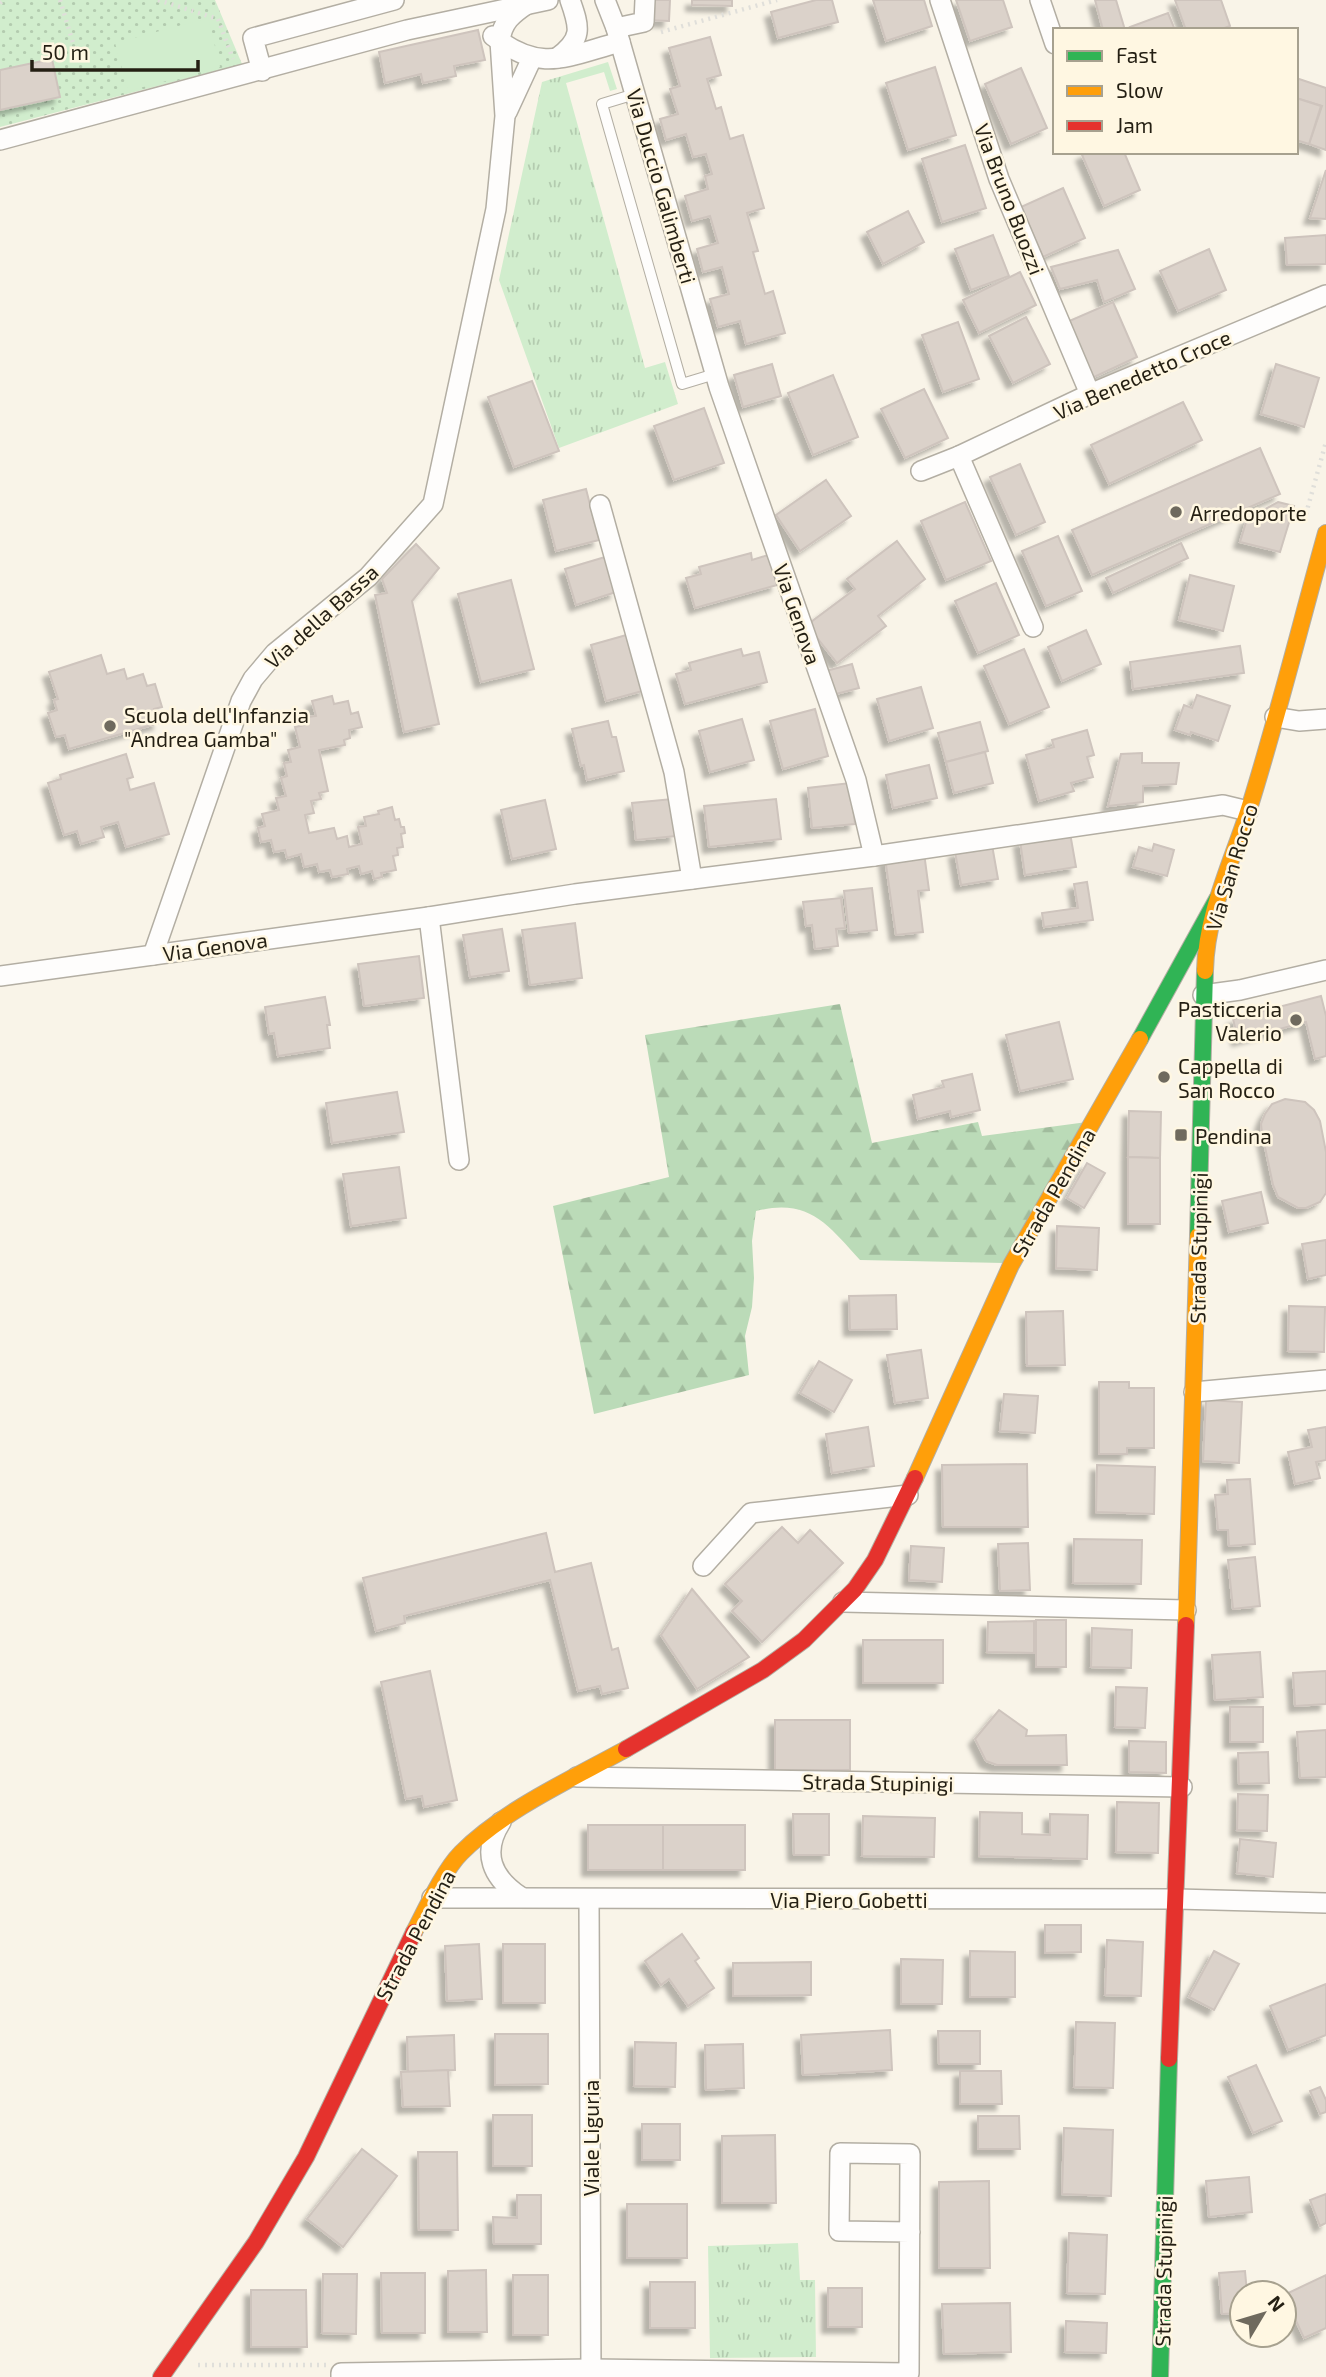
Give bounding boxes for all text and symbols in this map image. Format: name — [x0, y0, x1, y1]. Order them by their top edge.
scale bar — [32, 28, 198, 72]
legend — [1053, 28, 1298, 154]
text: 50 m — [42, 39, 89, 64]
text: Fast — [1116, 42, 1157, 67]
text: Slow — [1116, 77, 1163, 102]
street label: Via Duccio Galimberti — [622, 86, 702, 286]
text: Jam — [1116, 112, 1153, 137]
street label: Via Bruno Buozzi — [970, 120, 1050, 278]
street label: Via Benedetto Croce — [1050, 324, 1234, 424]
place label: Arredoporte — [1190, 500, 1307, 525]
marker: Arredoporte — [1168, 504, 1184, 520]
street label: Via della Bassa — [259, 559, 383, 673]
street label: Via Genova — [769, 560, 827, 668]
place label: Scuola dell'Infanzia "Andrea Gamba" — [124, 702, 309, 751]
marker: Scuola dell'Infanzia "Andrea Gamba" — [102, 718, 118, 734]
street label: Via San Rocco — [1200, 801, 1262, 933]
street label: Via Genova — [161, 926, 269, 966]
place label: Pasticceria Valerio — [1178, 996, 1282, 1045]
marker: Pasticceria Valerio — [1288, 1012, 1304, 1028]
place label: Cappella di San Rocco — [1178, 1053, 1283, 1102]
marker: Cappella di San Rocco — [1156, 1069, 1172, 1085]
street label: Strada Pendina — [1006, 1123, 1100, 1261]
place label: Pendina — [1195, 1123, 1272, 1148]
marker: Pendina — [1173, 1127, 1189, 1143]
street label: Strada Stupinigi — [1184, 1172, 1212, 1324]
street label: Strada Stupinigi — [802, 1768, 954, 1796]
street label: Strada Pendina — [370, 1865, 460, 2005]
street label: Via Piero Gobetti — [770, 1887, 928, 1912]
street label: Viale Liguria — [578, 2080, 603, 2196]
street label: Strada Stupinigi — [1149, 2195, 1177, 2347]
north arrow — [1228, 2279, 1298, 2349]
text: N — [1264, 2291, 1290, 2316]

